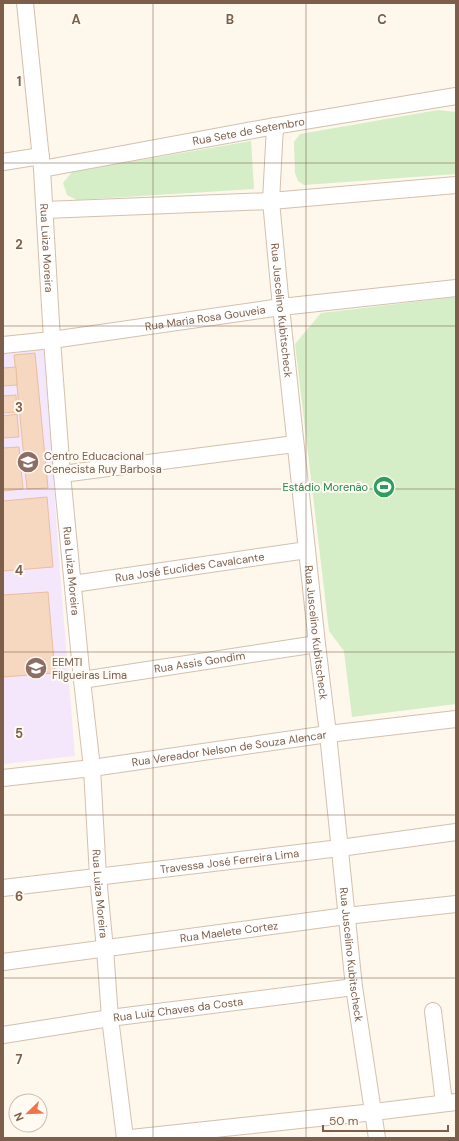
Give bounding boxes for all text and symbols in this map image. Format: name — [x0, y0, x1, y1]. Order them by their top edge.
text: A — [71, 11, 81, 28]
text: B — [226, 11, 234, 28]
text: C — [377, 11, 387, 28]
text: 1 — [17, 73, 21, 90]
street label: Rua Sete de Setembro — [191, 114, 306, 148]
street label: Rua Luiza Moreira — [37, 203, 56, 293]
text: 2 — [15, 236, 23, 253]
street label: Rua Juscelino Kubitscheck — [268, 242, 296, 379]
street label: Rua Maria Rosa Gouveia — [144, 302, 266, 334]
text: 3 — [15, 399, 23, 416]
school or university icon: Centro Educacional Cenecista Ruy Barbosa — [15, 449, 41, 475]
place label: Centro Educacional Cenecista Ruy Barbosa — [44, 449, 162, 476]
sports icon: Estádio Morenão — [371, 474, 397, 500]
place label: Estádio Morenão — [283, 480, 368, 494]
street label: Rua Luiza Moreira — [60, 526, 83, 616]
street label: Rua José Euclides Cavalcante — [114, 549, 265, 585]
text: 4 — [15, 562, 23, 579]
street label: Rua Juscelino Kubitscheck — [302, 565, 331, 701]
street label: Rua Assis Gondim — [153, 648, 246, 676]
school or university icon: EEMTI Filgueiras Lima — [23, 655, 49, 681]
place label: EEMTI Filgueiras Lima — [52, 655, 127, 682]
text: 5 — [15, 725, 23, 742]
street label: Rua Vereador Nelson de Souza Alencar — [131, 727, 327, 769]
street label: Travessa José Ferreira Lima — [159, 846, 300, 876]
street label: Rua Luiza Moreira — [89, 849, 111, 939]
street label: Rua Juscelino Kubitscheck — [337, 887, 366, 1023]
text: 6 — [15, 888, 23, 905]
street label: Rua Maelete Cortez — [179, 918, 279, 945]
street label: Rua Luiz Chaves da Costa — [112, 994, 244, 1025]
text: 7 — [16, 1051, 23, 1068]
north arrow — [8, 1093, 48, 1133]
scale bar — [323, 1107, 448, 1133]
text: N — [11, 1110, 27, 1123]
text: 50 m — [329, 1113, 358, 1129]

